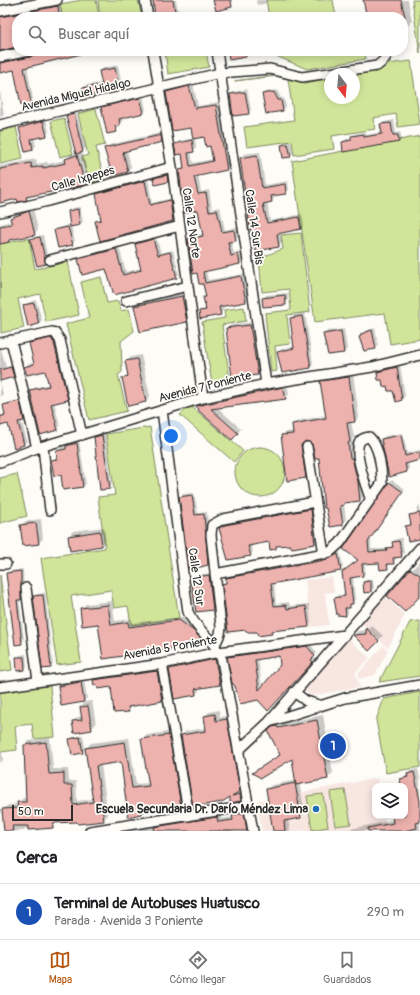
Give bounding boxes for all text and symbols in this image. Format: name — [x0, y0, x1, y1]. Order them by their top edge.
search box — [12, 12, 408, 56]
icon: search — [26, 23, 48, 45]
text: Buscar aquí — [58, 25, 130, 44]
north arrow — [324, 68, 360, 104]
street label: Avenida Miguel Hidalgo — [20, 75, 133, 115]
street label: Calle Ixpepes — [50, 163, 117, 195]
street label: Calle 12 Norte — [179, 187, 203, 259]
street label: Calle 14 Sur Bis — [241, 188, 267, 266]
street label: Avenida 7 Poniente — [157, 368, 253, 406]
your location — [161, 426, 181, 446]
street label: Calle 12 Sur — [184, 547, 208, 608]
street label: Avenida 5 Poniente — [122, 632, 218, 664]
pin: 1 — [320, 731, 346, 761]
map controls — [372, 783, 408, 819]
button: layers — [372, 783, 408, 819]
place label: Escuela Secundaria Dr. Darío Méndez Lima — [96, 802, 308, 817]
scale bar — [12, 803, 73, 822]
marker: Escuela Secundaria Dr. Darío Méndez Lima — [311, 804, 321, 814]
text: 50 m — [18, 805, 44, 818]
text: Cerca — [16, 847, 57, 868]
text: Terminal de Autobuses Huatusco — [54, 894, 260, 913]
text: 1 — [26, 904, 32, 920]
text: 290 m — [367, 904, 404, 920]
text: Parada · Avenida 3 Poniente — [54, 913, 203, 929]
tab: Mapa — [49, 949, 72, 986]
tab: Cómo llegar — [170, 949, 226, 986]
tab: Guardados — [323, 949, 371, 986]

